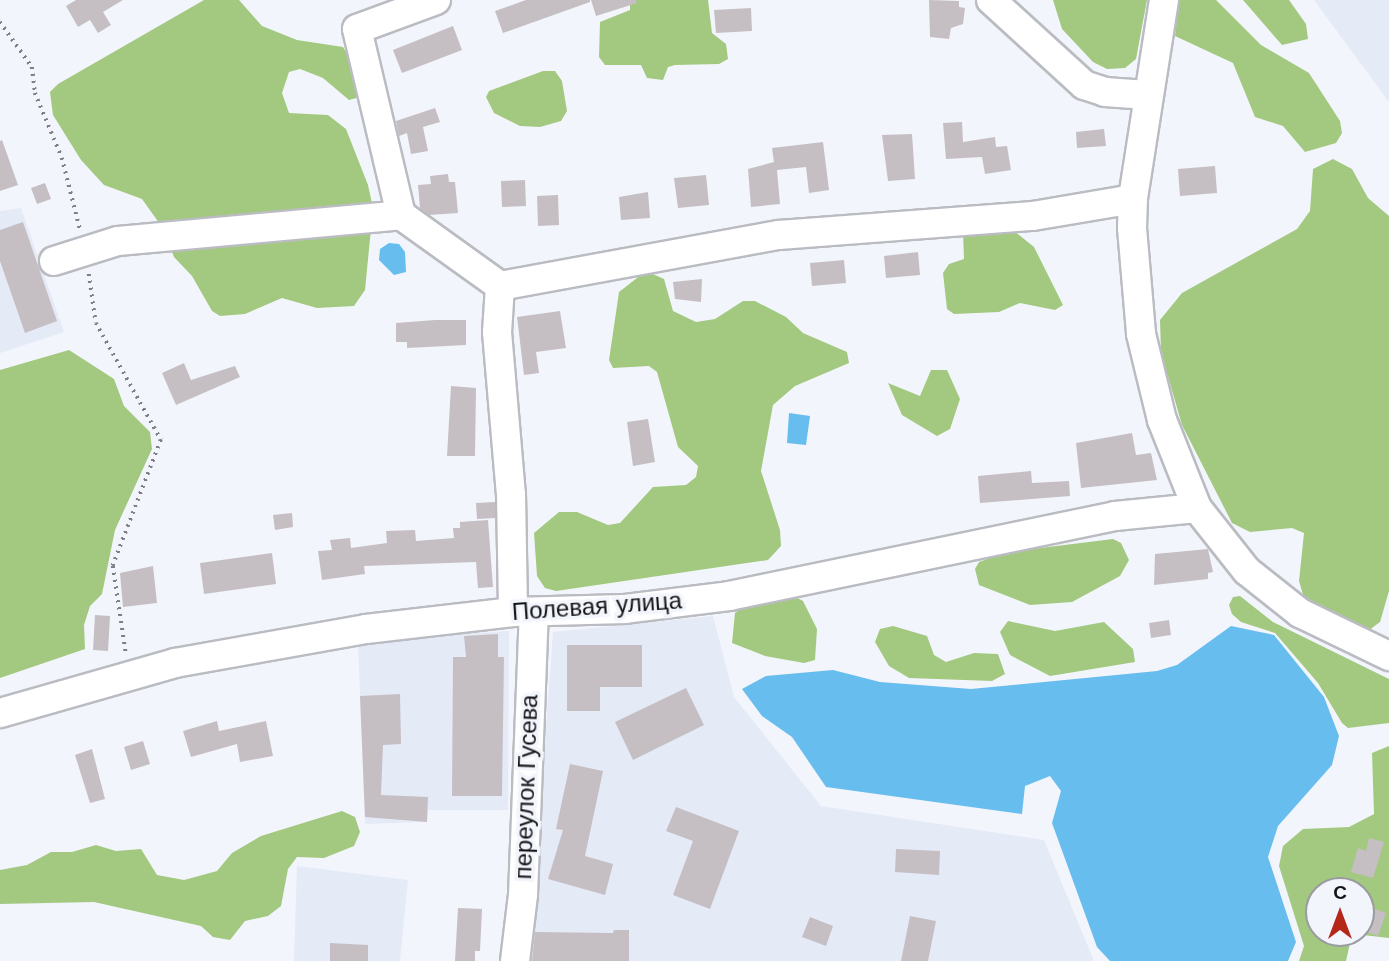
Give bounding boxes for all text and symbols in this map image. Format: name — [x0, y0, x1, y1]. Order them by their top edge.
street label: Полевая улица — [511, 587, 683, 627]
street label: переулок Гусева — [509, 694, 545, 880]
north arrow — [1305, 877, 1375, 947]
text: С — [1333, 881, 1347, 904]

